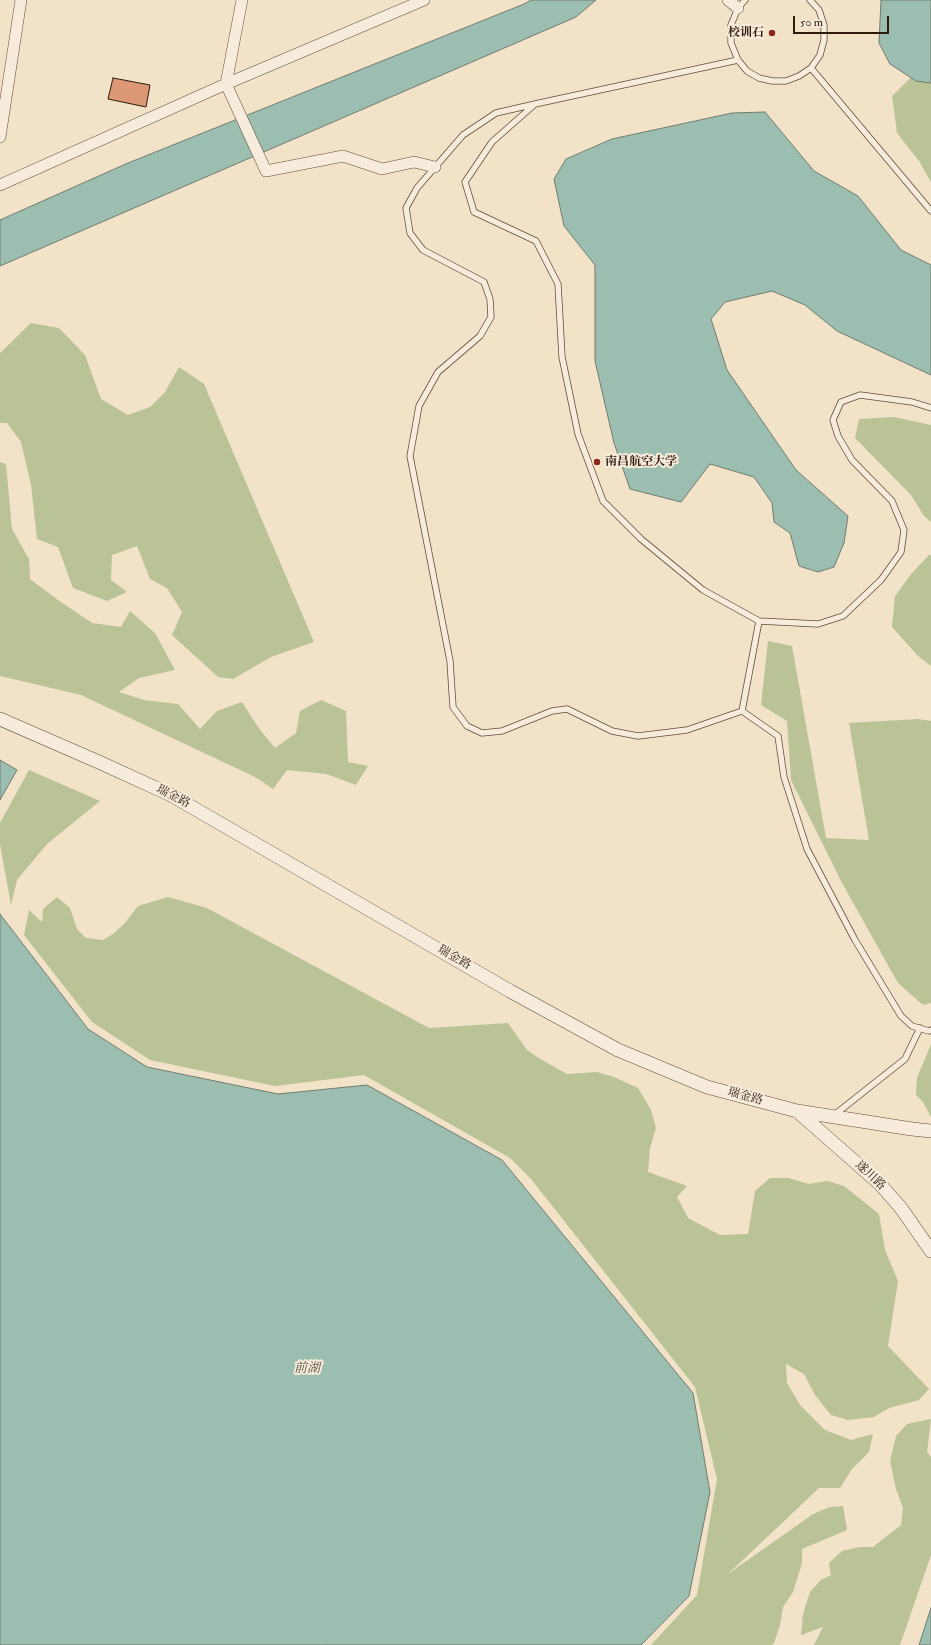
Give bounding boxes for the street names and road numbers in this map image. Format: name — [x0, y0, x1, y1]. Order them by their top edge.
street label: 瑞金路 — [154, 782, 192, 812]
street label: 瑞金路 — [435, 943, 473, 973]
street label: 瑞金路 — [726, 1085, 764, 1109]
street label: 遂川路 — [852, 1158, 888, 1194]

